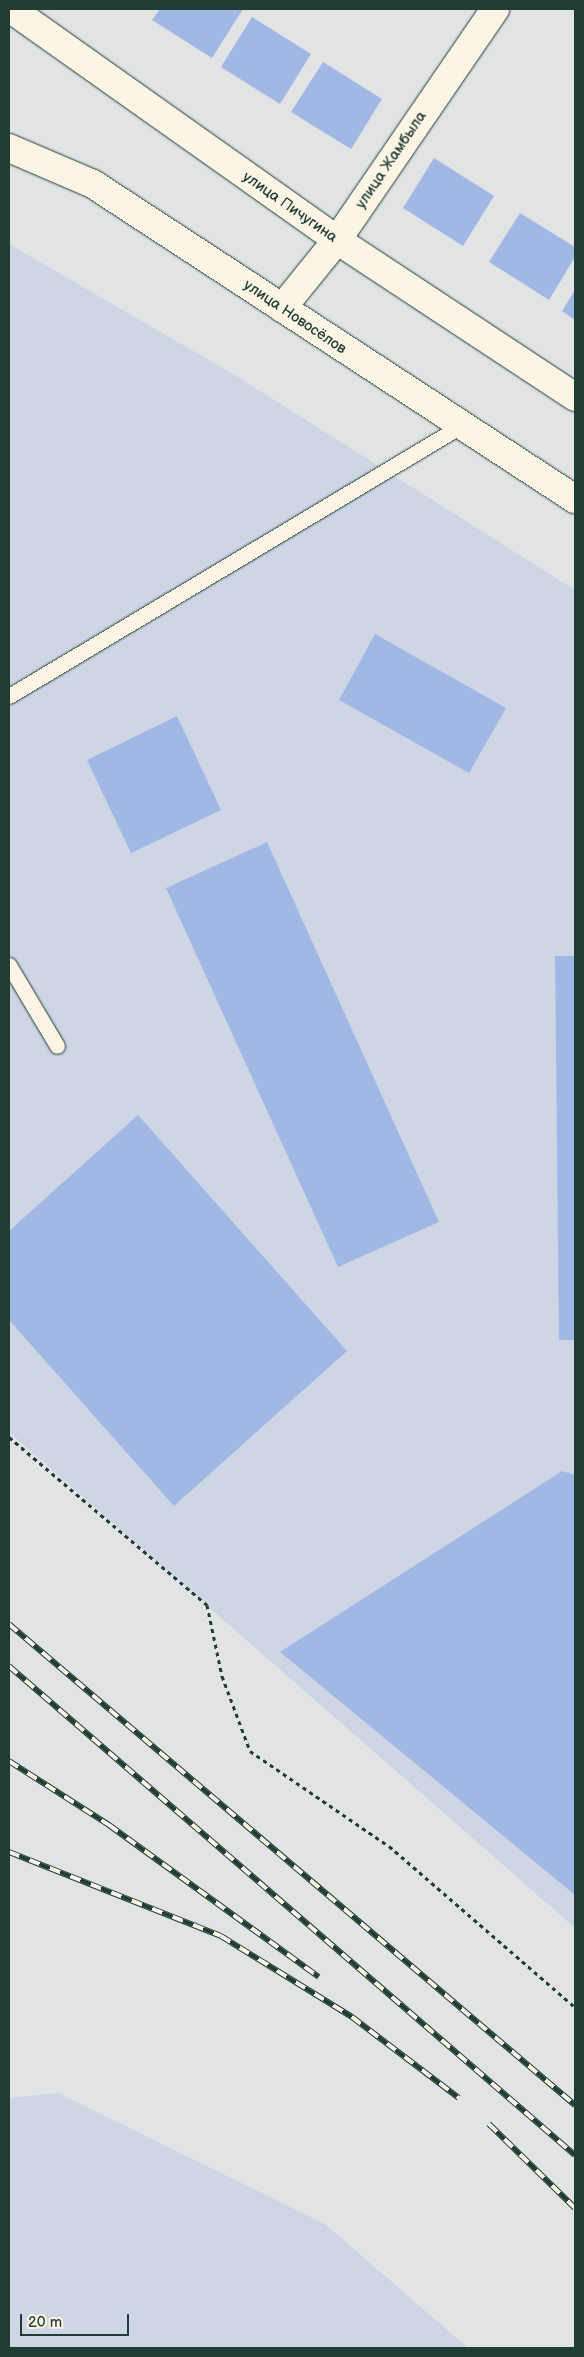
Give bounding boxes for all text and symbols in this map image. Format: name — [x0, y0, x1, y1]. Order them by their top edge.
street label: улица Жамбыла — [352, 108, 430, 212]
street label: улица Пичугина — [239, 168, 341, 246]
street label: улица Новосёлов — [240, 276, 350, 358]
scale bar — [22, 2304, 131, 2336]
text: 20 m — [28, 2313, 62, 2332]

